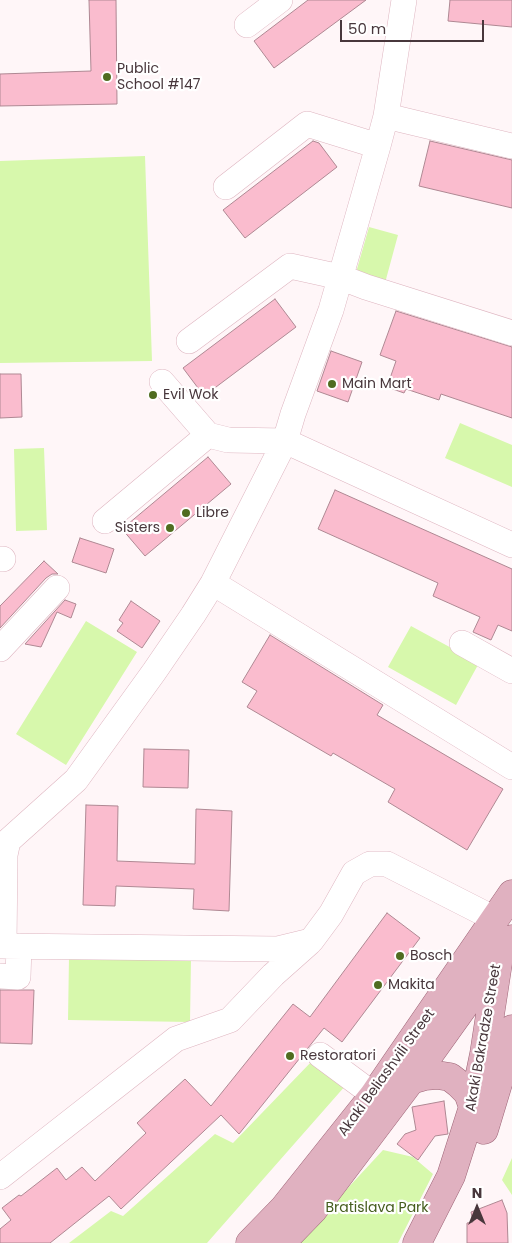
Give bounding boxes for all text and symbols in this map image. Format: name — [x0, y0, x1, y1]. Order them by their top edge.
scale bar — [342, 10, 486, 42]
text: 50 m — [348, 18, 386, 39]
place label: Public School #147 — [117, 61, 200, 94]
marker: Public School #147 — [101, 71, 113, 83]
place label: Main Mart — [342, 376, 411, 392]
marker: Main Mart — [326, 378, 338, 390]
place label: Evil Wok — [163, 387, 218, 403]
marker: Evil Wok — [147, 389, 159, 401]
place label: Libre — [196, 505, 229, 521]
marker: Libre — [180, 507, 192, 519]
place label: Sisters — [115, 520, 160, 536]
marker: Sisters — [164, 522, 176, 534]
place label: Bosch — [410, 948, 452, 964]
marker: Bosch — [394, 950, 406, 962]
street label: Akaki Bakradze Street — [463, 963, 505, 1113]
place label: Makita — [388, 977, 435, 993]
marker: Makita — [372, 979, 384, 991]
street label: Akaki Beliashvili Street — [335, 1006, 439, 1140]
place label: Restoratori — [300, 1048, 376, 1064]
marker: Restoratori — [284, 1050, 296, 1062]
north arrow — [452, 1183, 502, 1233]
text: N — [472, 1183, 482, 1203]
park label: Bratislava Park — [325, 1200, 429, 1216]

